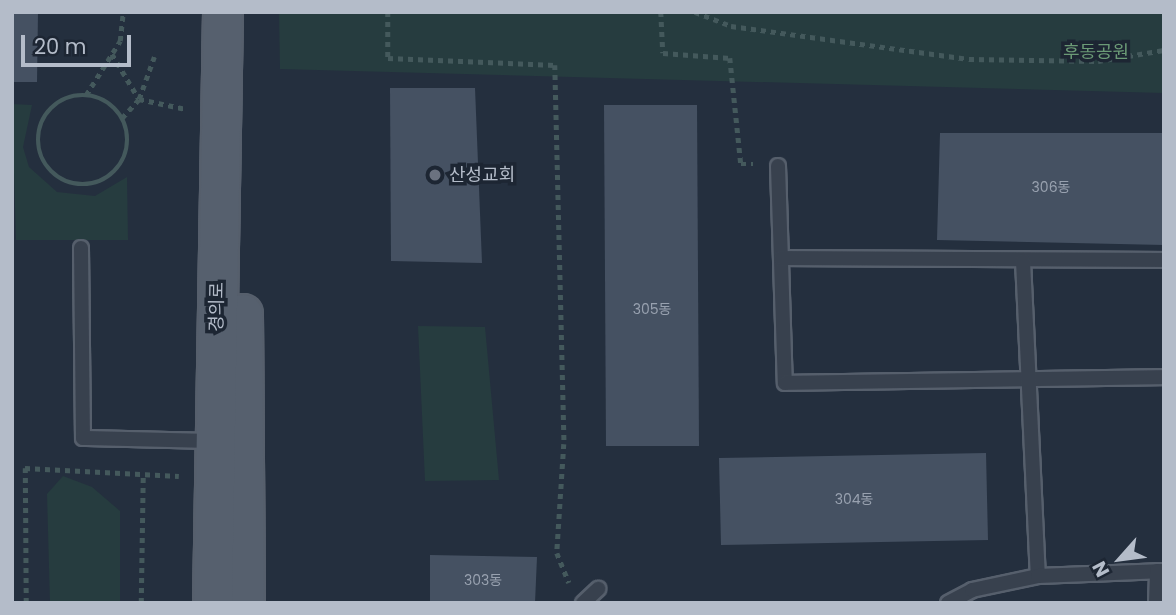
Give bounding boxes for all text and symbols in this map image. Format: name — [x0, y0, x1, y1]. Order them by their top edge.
scale bar — [24, 21, 135, 65]
text: 20 m — [34, 32, 87, 61]
park label: 후동공원 — [1063, 41, 1129, 63]
place label: 산성교회 — [449, 164, 515, 186]
marker: 산성교회 — [427, 167, 443, 183]
house number: 306동 — [1032, 179, 1070, 195]
street label: 경의로 — [206, 282, 228, 332]
house number: 305동 — [633, 301, 671, 317]
house number: 304동 — [835, 491, 873, 507]
north arrow — [1085, 524, 1155, 594]
text: N — [1086, 556, 1116, 582]
house number: 303동 — [464, 572, 502, 588]

